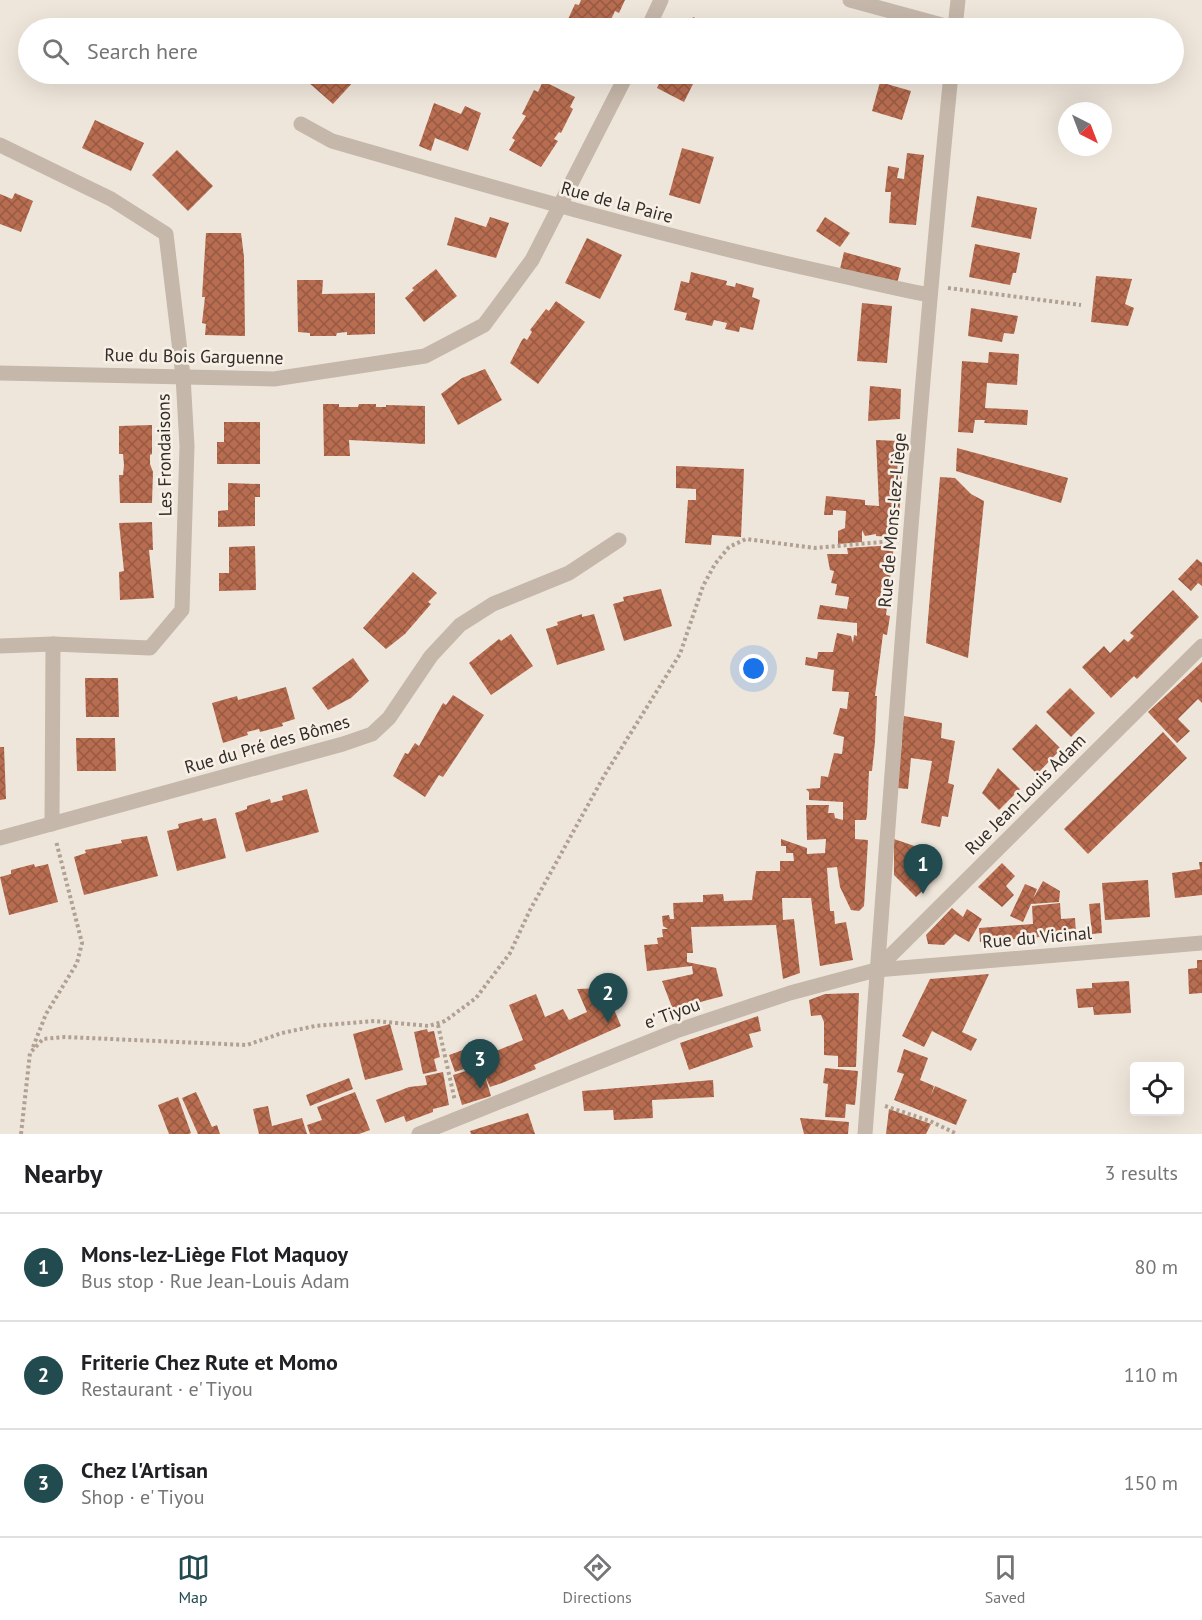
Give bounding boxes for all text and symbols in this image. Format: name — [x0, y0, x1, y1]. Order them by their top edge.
search box — [18, 18, 1184, 84]
icon: search — [39, 35, 72, 68]
text: Search here — [87, 37, 198, 65]
north arrow — [1058, 102, 1112, 156]
street label: Rue de la Paire — [558, 176, 676, 228]
street label: Rue du Bois Garguenne — [104, 343, 284, 369]
street label: Les Frondaisons — [151, 393, 177, 517]
street label: Rue de Mons-lez-Liège — [873, 432, 911, 608]
your location — [739, 654, 768, 683]
street label: Rue du Pré des Bômes — [182, 709, 352, 779]
street label: Rue Jean-Louis Adam — [960, 729, 1090, 859]
pin: 1 — [904, 844, 942, 894]
street label: Rue du Vicinal — [981, 921, 1093, 953]
pin: 2 — [588, 974, 628, 1023]
street label: e' Tiyou — [641, 992, 703, 1034]
pin: 3 — [460, 1040, 500, 1089]
map controls — [1130, 1062, 1184, 1116]
button: locate — [1130, 1062, 1184, 1116]
text: Nearby — [24, 1157, 102, 1190]
text: 3 results — [1105, 1160, 1178, 1186]
text: Mons-lez-Liège Flot Maquoy — [81, 1240, 348, 1268]
text: 1 — [38, 1254, 49, 1280]
text: 80 m — [1135, 1254, 1178, 1280]
text: Bus stop · Rue Jean-Louis Adam — [81, 1268, 350, 1294]
text: Friterie Chez Rute et Momo — [81, 1348, 338, 1376]
text: 2 — [38, 1362, 49, 1388]
text: 110 m — [1124, 1362, 1178, 1388]
text: Restaurant · e' Tiyou — [81, 1376, 253, 1402]
text: Chez l'Artisan — [81, 1456, 208, 1484]
text: 3 — [38, 1470, 49, 1496]
text: 150 m — [1124, 1470, 1178, 1496]
text: Shop · e' Tiyou — [81, 1484, 205, 1510]
tab: Map — [177, 1551, 210, 1607]
tab: Directions — [563, 1551, 632, 1607]
tab: Saved — [985, 1551, 1025, 1607]

